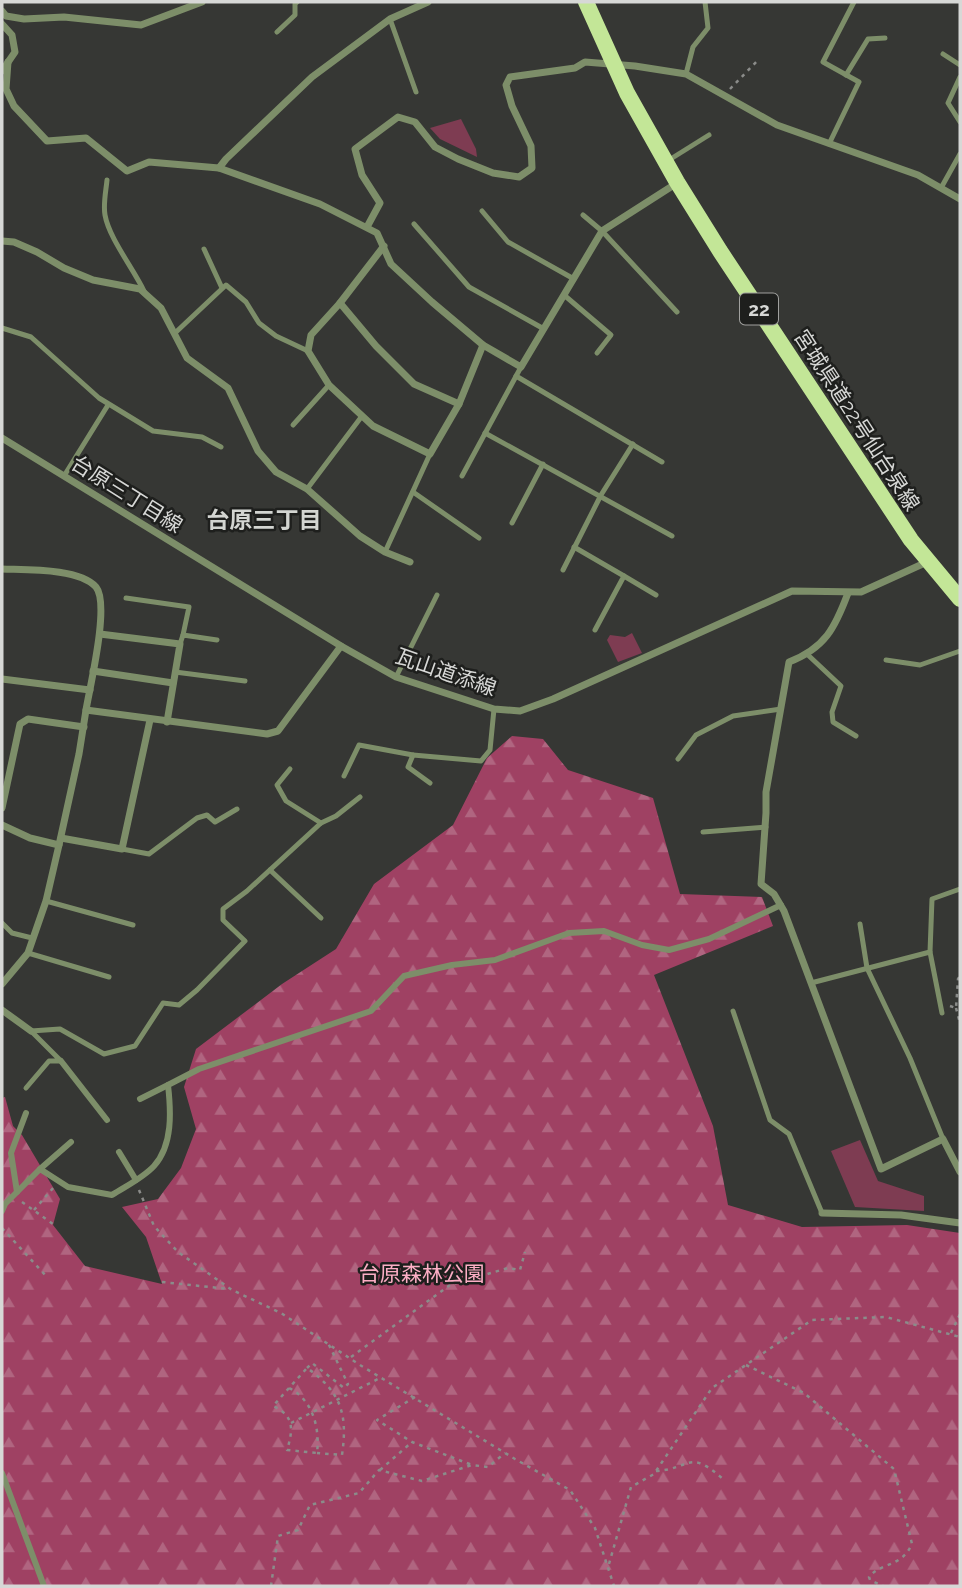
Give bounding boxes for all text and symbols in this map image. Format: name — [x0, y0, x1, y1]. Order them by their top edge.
road number: 22 — [740, 294, 778, 324]
street label: 宮城県道22号仙台泉線 — [789, 325, 925, 515]
street label: 台原三丁目線 — [67, 450, 187, 538]
district label: 台原三丁目 — [207, 506, 322, 533]
street label: 瓦山道添線 — [392, 643, 500, 701]
park label: 台原森林公園 — [359, 1261, 485, 1286]

